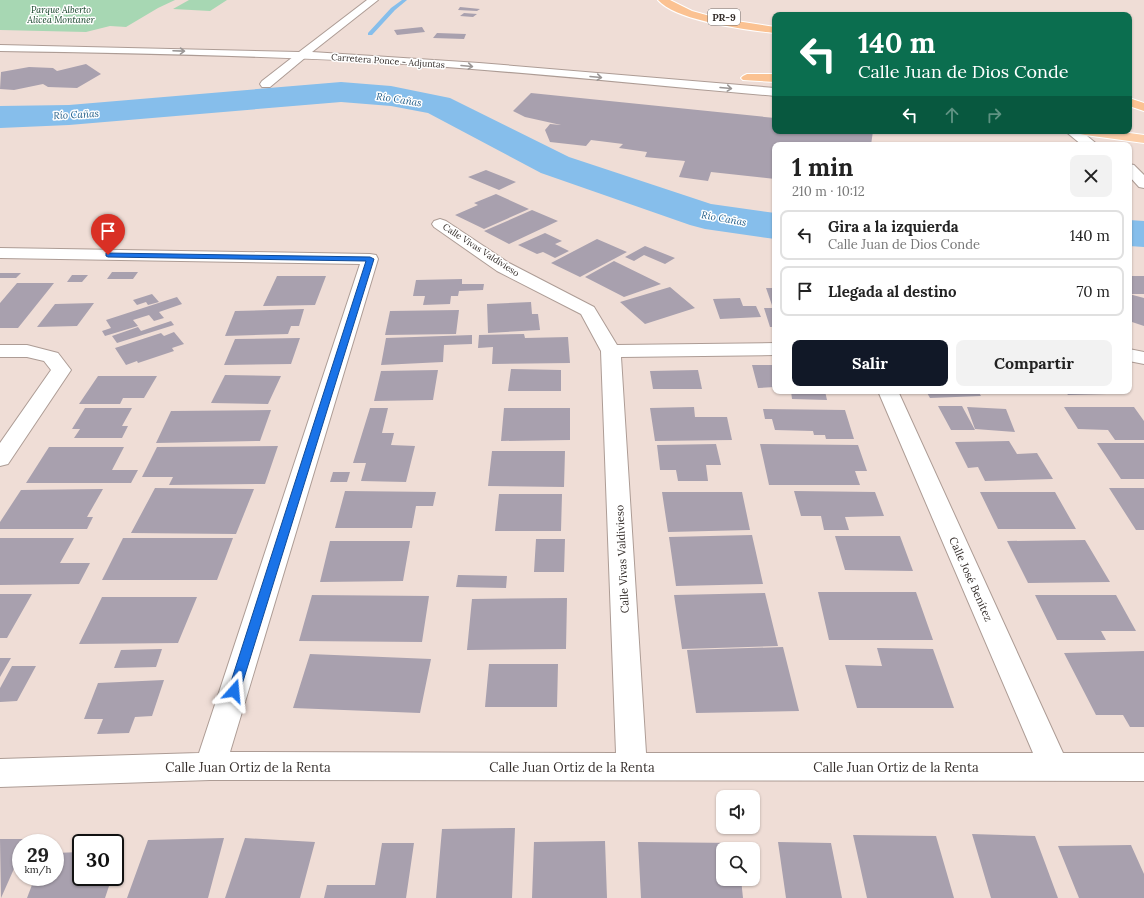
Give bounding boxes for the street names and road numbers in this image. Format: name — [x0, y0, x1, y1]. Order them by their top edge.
road number: PR-9 — [708, 9, 740, 25]
street label: Carretera Ponce - Adjuntas — [331, 51, 445, 70]
street label: Calle Vivas Valdivieso — [441, 221, 522, 278]
street label: Calle Vivas Valdivieso — [612, 504, 632, 614]
street label: Calle José Benítez — [946, 534, 996, 624]
street label: Calle Juan Ortiz de la Renta — [165, 759, 331, 776]
street label: Calle Juan Ortiz de la Renta — [489, 759, 655, 776]
street label: Calle Juan Ortiz de la Renta — [813, 759, 979, 776]

